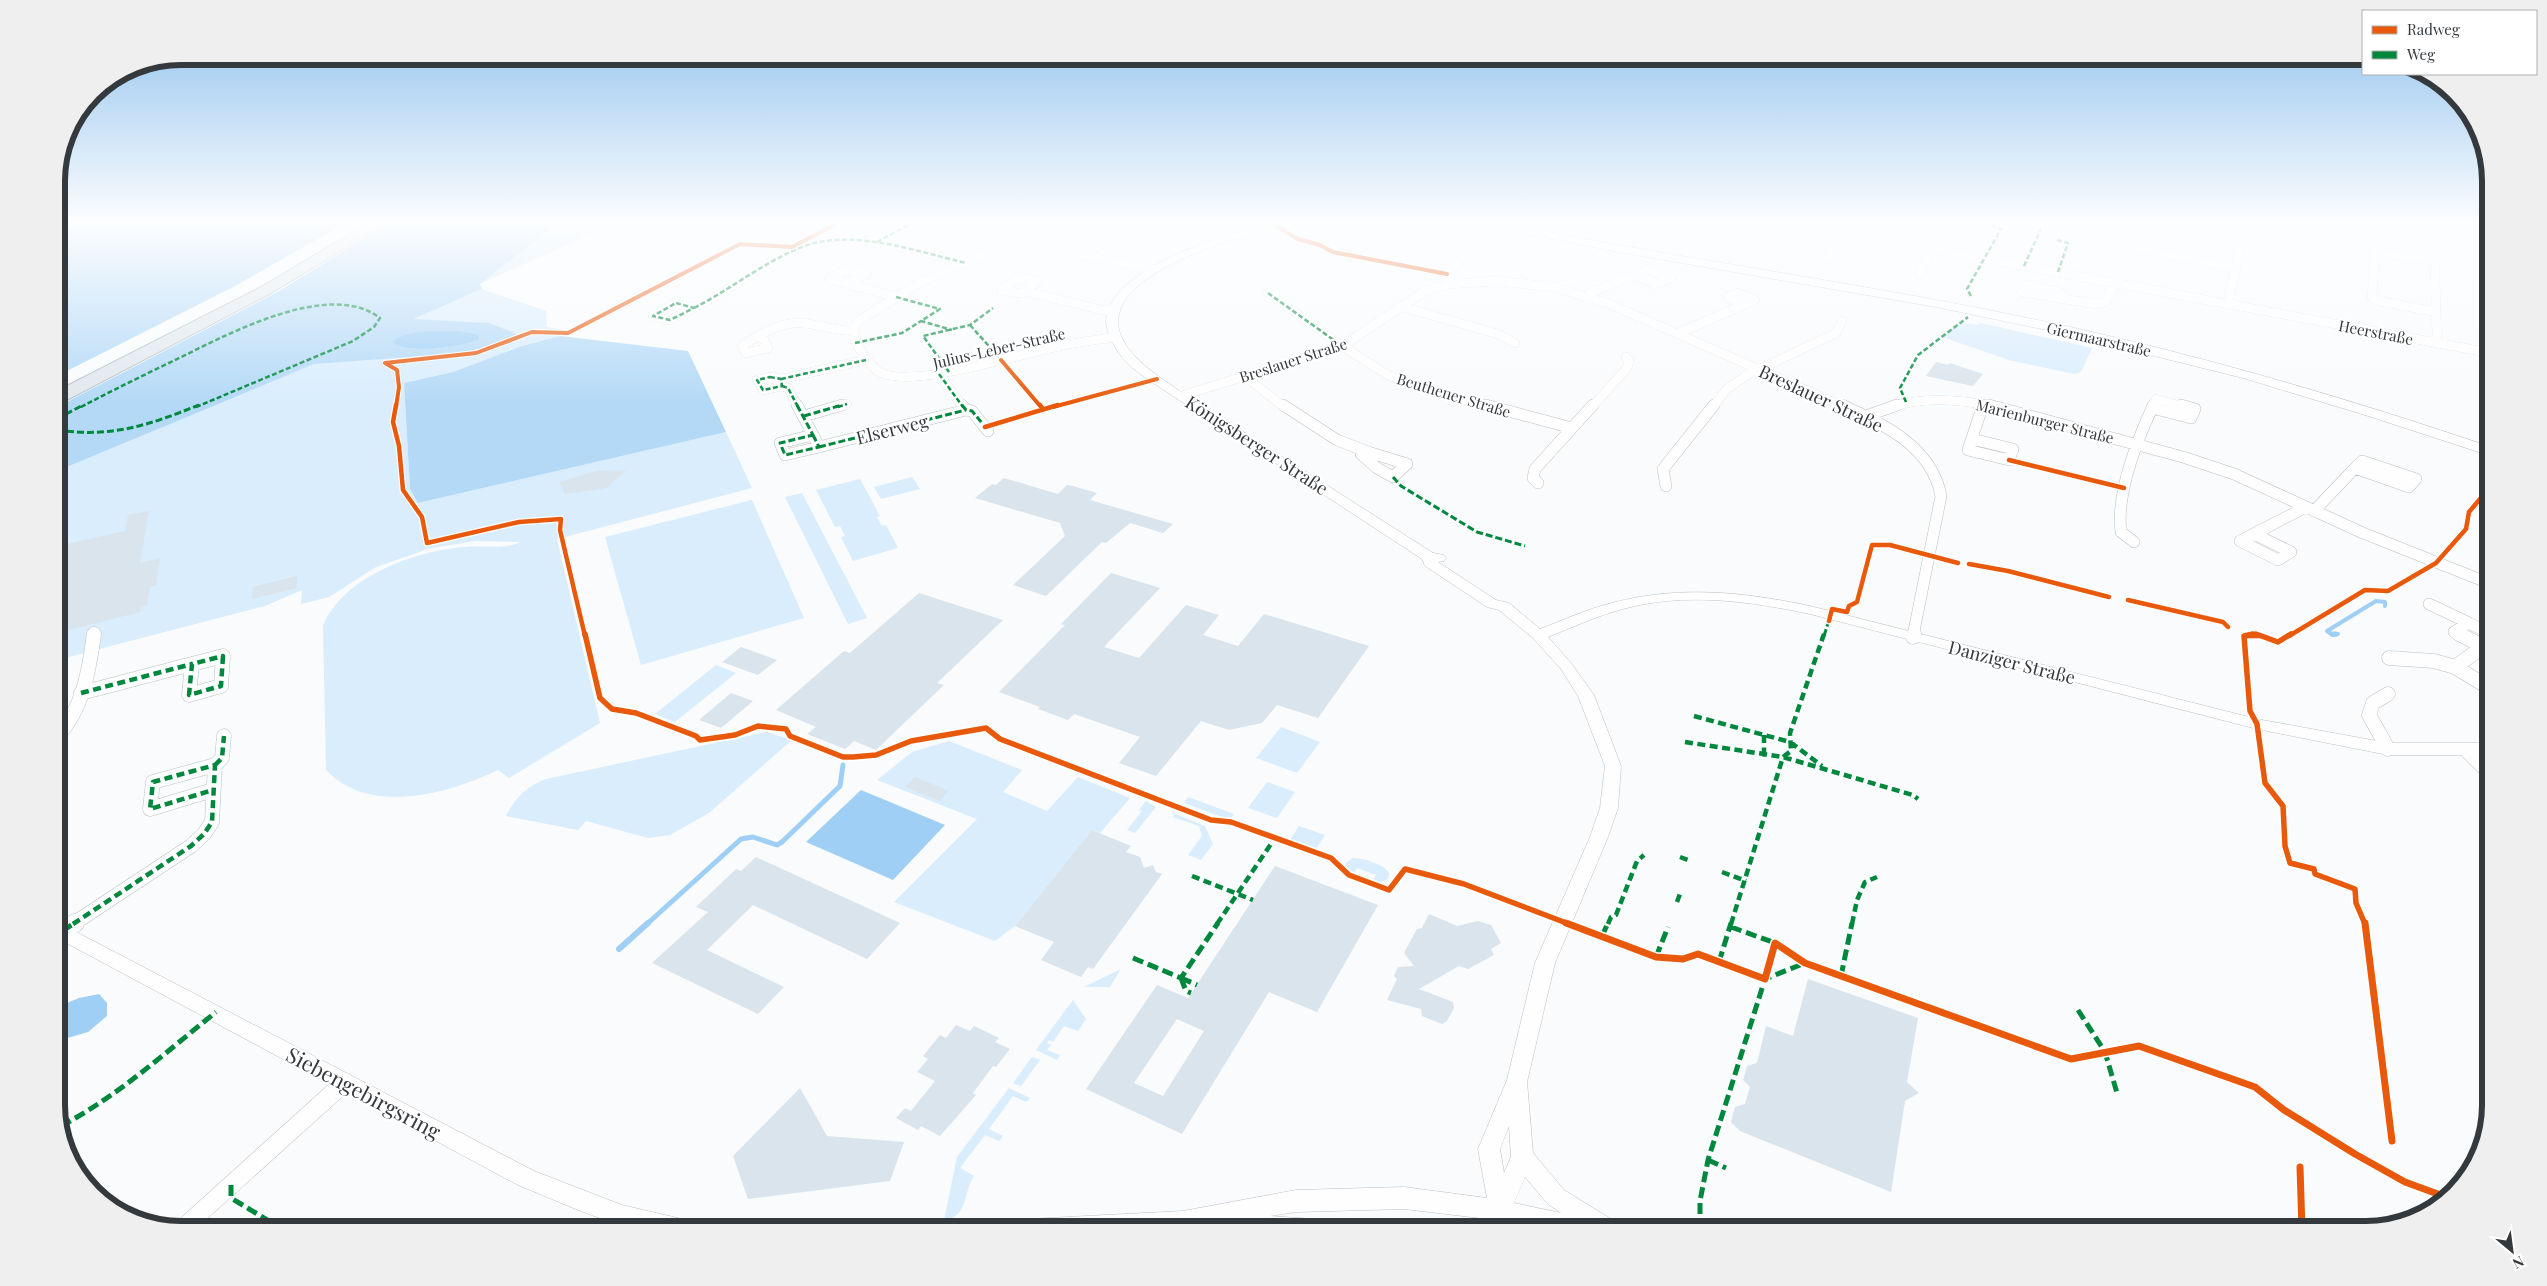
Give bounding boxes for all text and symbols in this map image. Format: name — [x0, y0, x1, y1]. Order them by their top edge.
legend — [2362, 10, 2537, 75]
text: Radweg — [2407, 19, 2460, 39]
text: Weg — [2406, 44, 2435, 64]
street label: Heerstraße — [2337, 315, 2415, 349]
street label: Giermaarstraße — [2045, 317, 2153, 361]
street label: Julius-Leber-Straße — [930, 323, 1067, 373]
street label: Breslauer Straße — [1237, 333, 1349, 387]
street label: Breslauer Straße — [1755, 359, 1887, 437]
street label: Beuthener Straße — [1395, 368, 1513, 422]
street label: Königsberger Straße — [1181, 390, 1333, 500]
street label: Marienburger Straße — [1974, 394, 2116, 448]
street label: Elserweg — [853, 408, 931, 450]
street label: Danziger Straße — [1946, 635, 2078, 689]
street label: Siebengebirgsring — [282, 1039, 446, 1145]
north arrow — [2487, 1226, 2537, 1276]
text: N — [2510, 1252, 2528, 1274]

